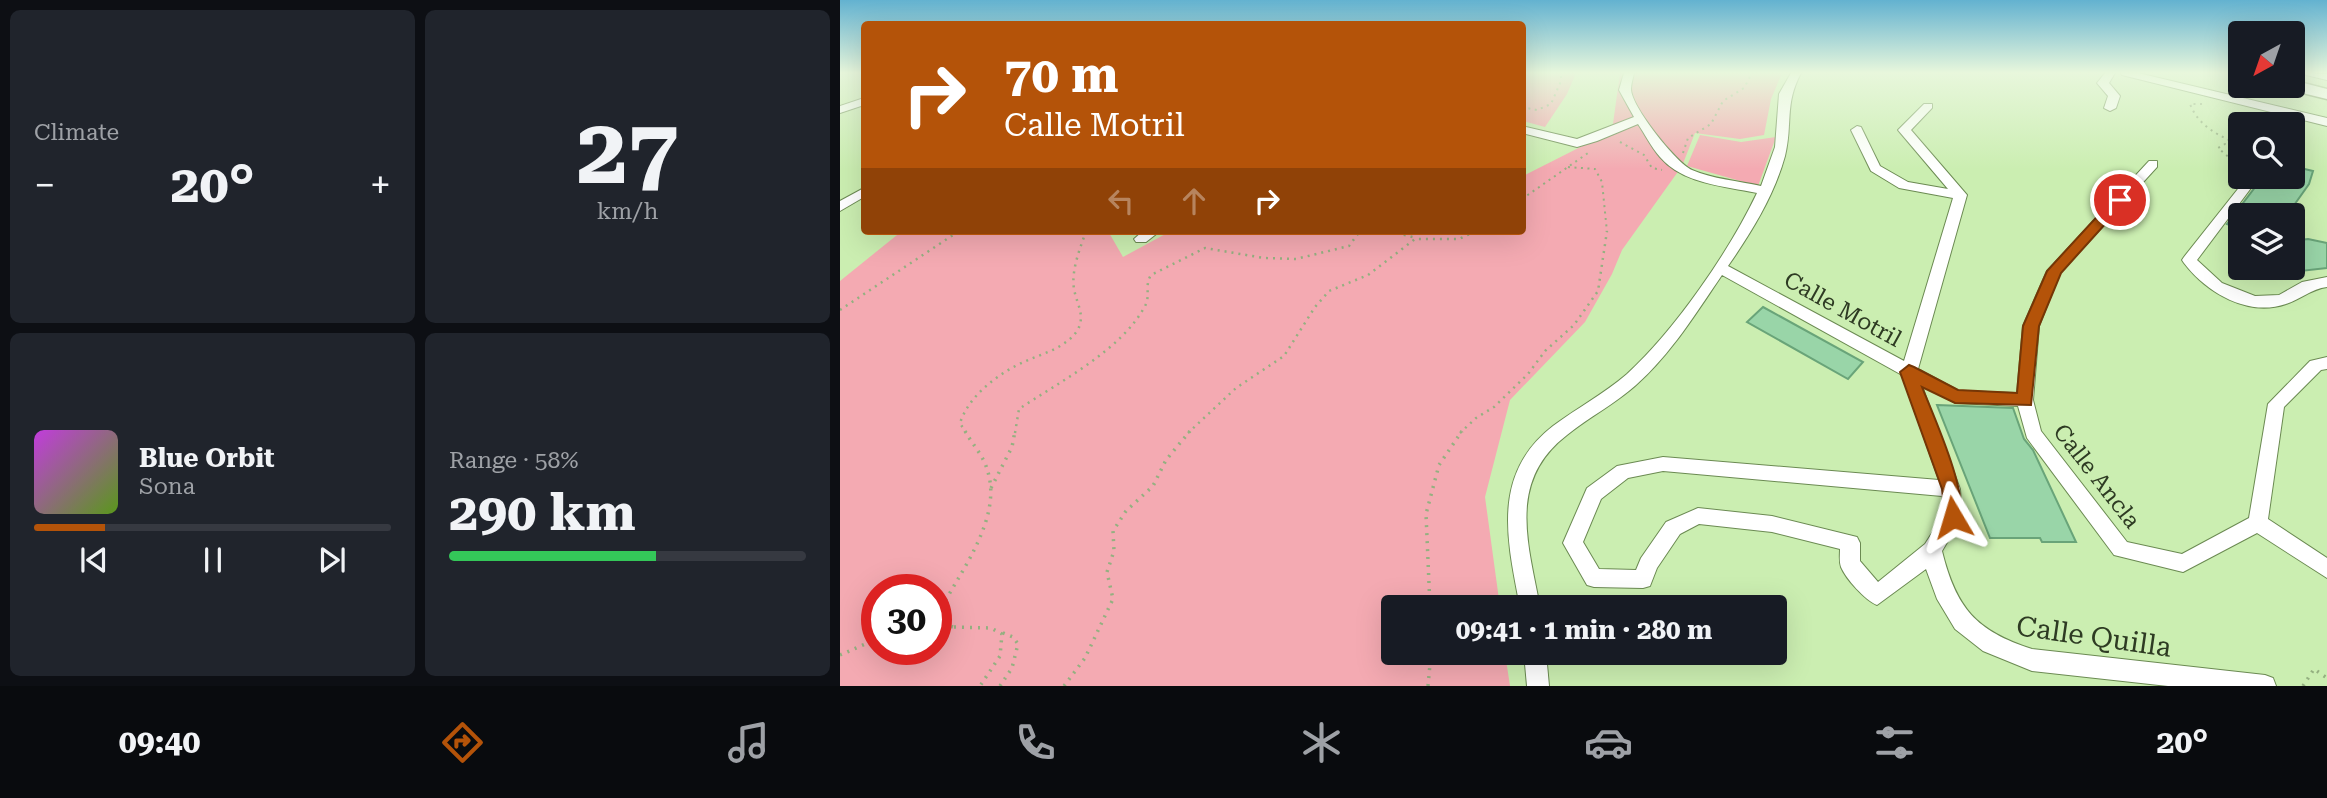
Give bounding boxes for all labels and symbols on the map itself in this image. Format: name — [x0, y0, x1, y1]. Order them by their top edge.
north arrow — [2228, 21, 2305, 98]
pin — [2090, 170, 2150, 230]
street label: Calle Motril — [1779, 266, 1906, 353]
street label: Calle Ancla — [2047, 419, 2146, 534]
position arrow — [1916, 480, 1990, 554]
speed limit sign: 30 — [861, 574, 952, 665]
street label: Calle Quilla — [2014, 609, 2174, 664]

